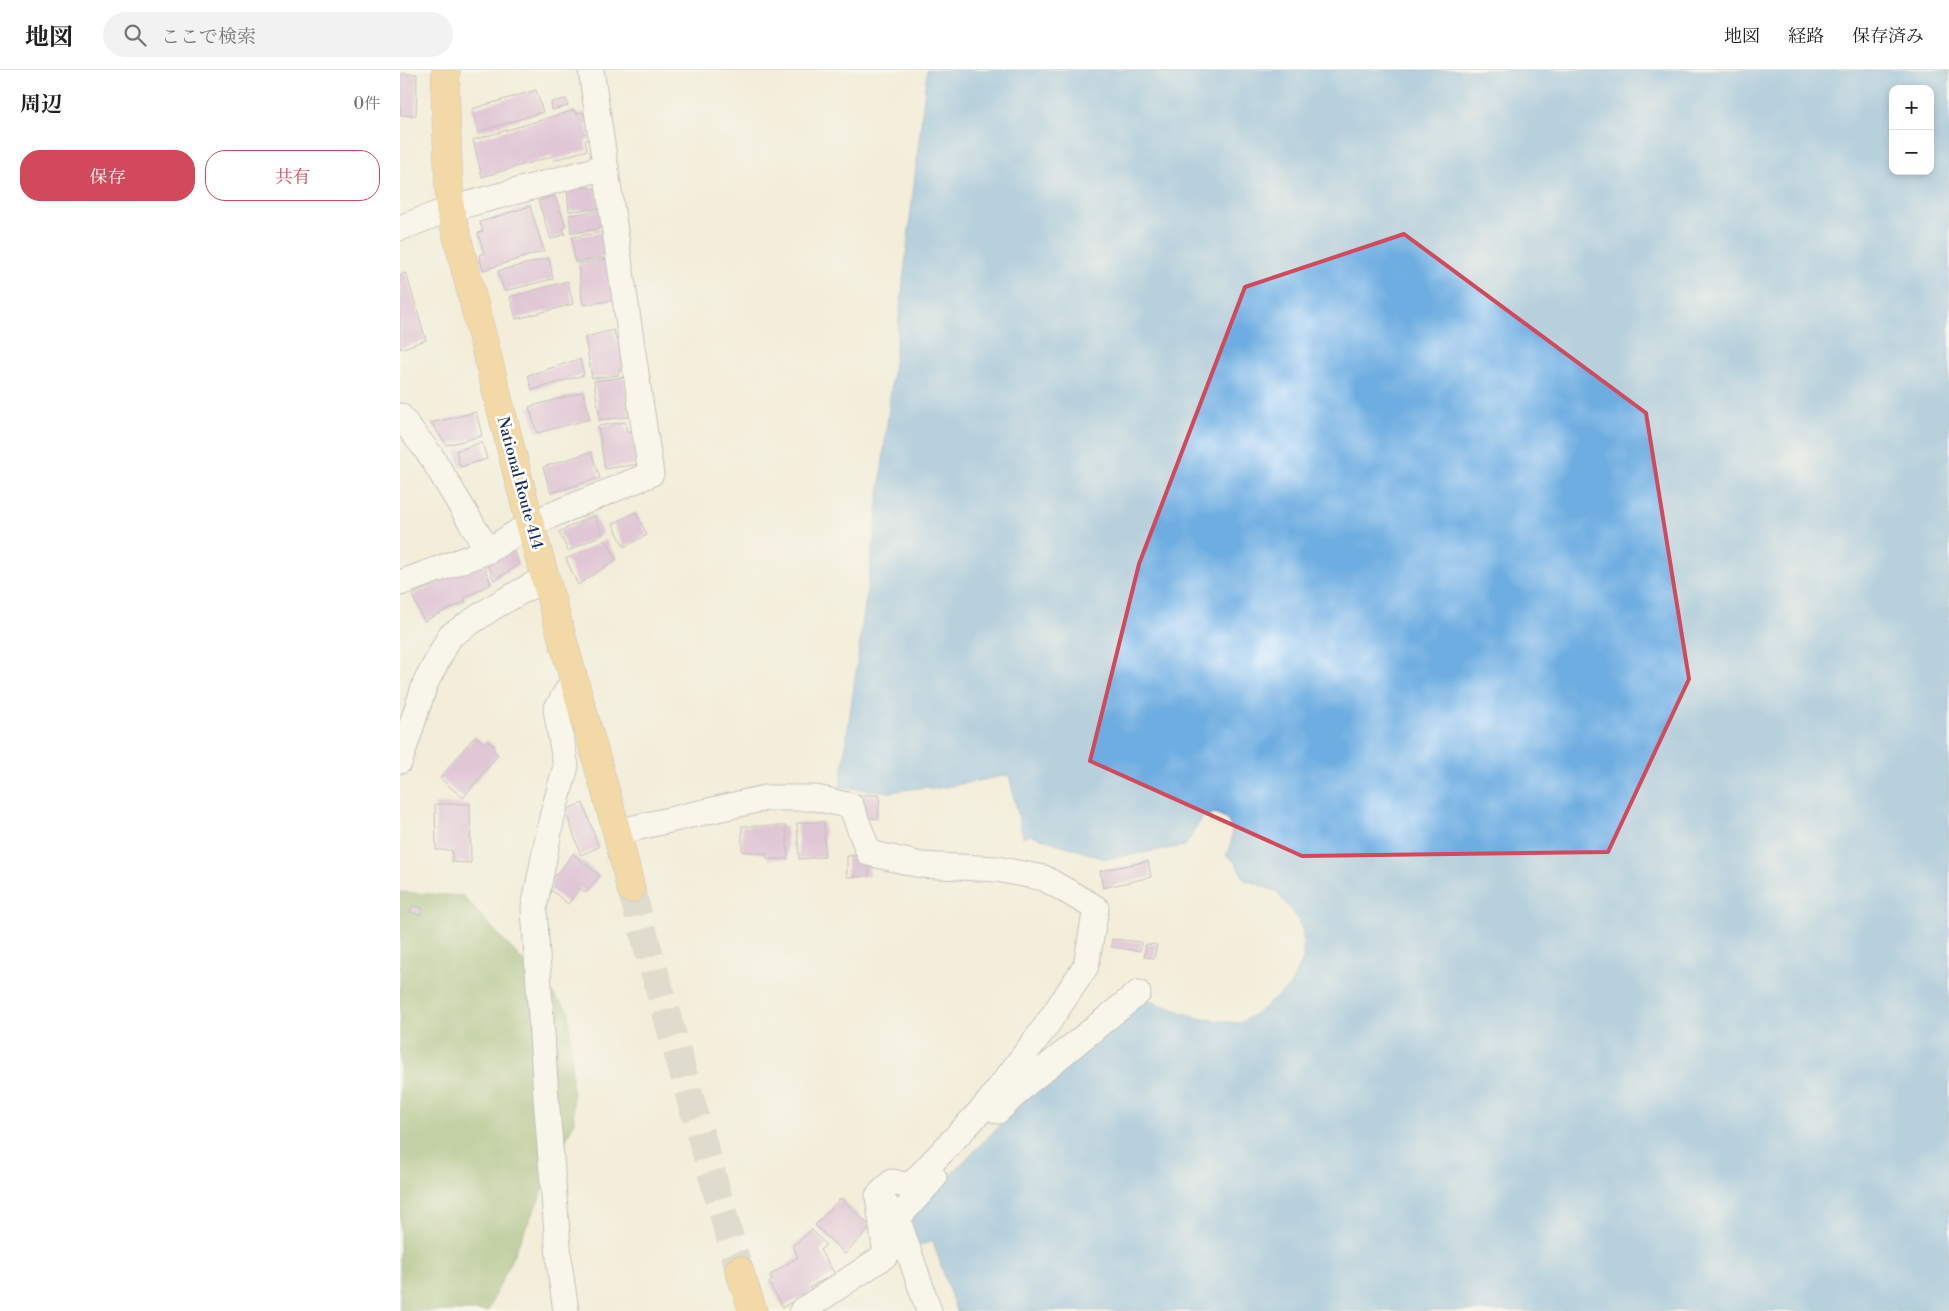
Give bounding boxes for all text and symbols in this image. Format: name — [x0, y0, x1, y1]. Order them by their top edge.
search box — [103, 12, 453, 57]
icon: search — [121, 21, 149, 49]
text: 地図 — [25, 23, 73, 53]
text: ここで検索 — [161, 25, 256, 49]
text: 地図 — [1724, 25, 1760, 48]
text: 経路 — [1788, 25, 1824, 48]
text: 保存済み — [1852, 25, 1924, 48]
map controls — [1889, 85, 1934, 175]
button: + — [1889, 85, 1934, 130]
text: 周辺 — [20, 92, 62, 118]
text: 0件 — [353, 94, 380, 114]
button: − — [1889, 130, 1934, 175]
button: 保存 — [20, 150, 195, 201]
button: 共有 — [205, 150, 380, 201]
street label: National Route 414 — [493, 414, 547, 552]

